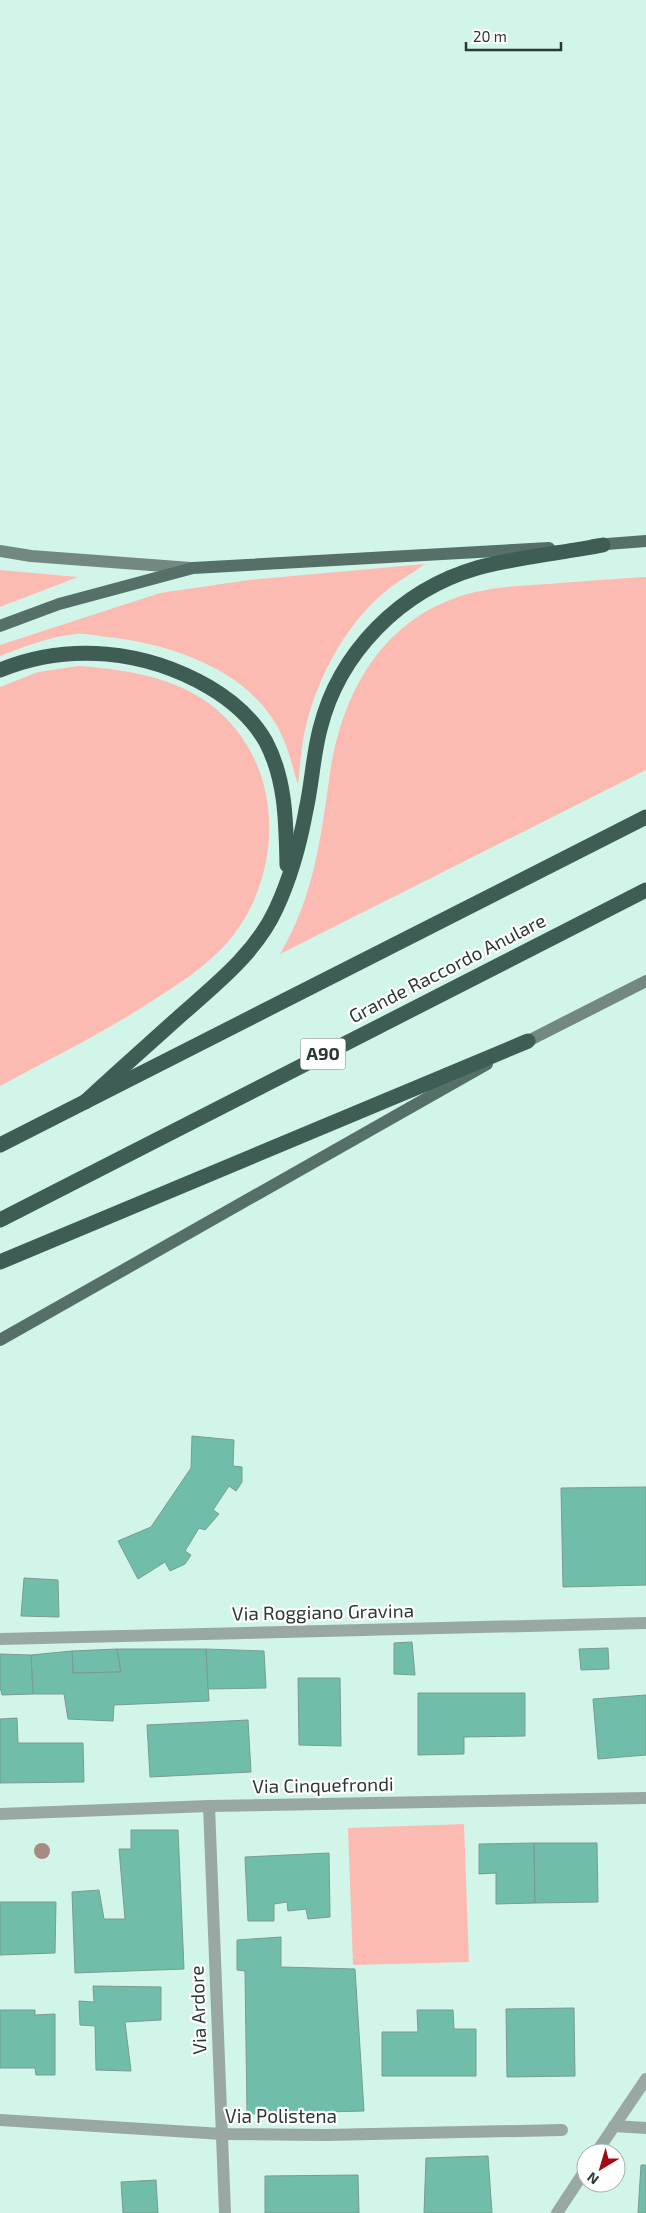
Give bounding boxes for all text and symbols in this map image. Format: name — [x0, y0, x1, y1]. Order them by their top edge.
scale bar — [466, 20, 561, 52]
text: 20 m — [473, 27, 507, 45]
street label: Grande Raccordo Anulare — [345, 908, 549, 1027]
road number: A90 — [300, 1038, 346, 1070]
street label: Via Roggiano Gravina — [232, 1598, 414, 1625]
street label: Via Cinquefrondi — [252, 1772, 394, 1797]
street label: Via Ardore — [184, 1965, 211, 2055]
street label: Via Polistena — [225, 2104, 337, 2127]
north arrow — [576, 2143, 626, 2193]
text: N — [583, 2169, 602, 2188]

